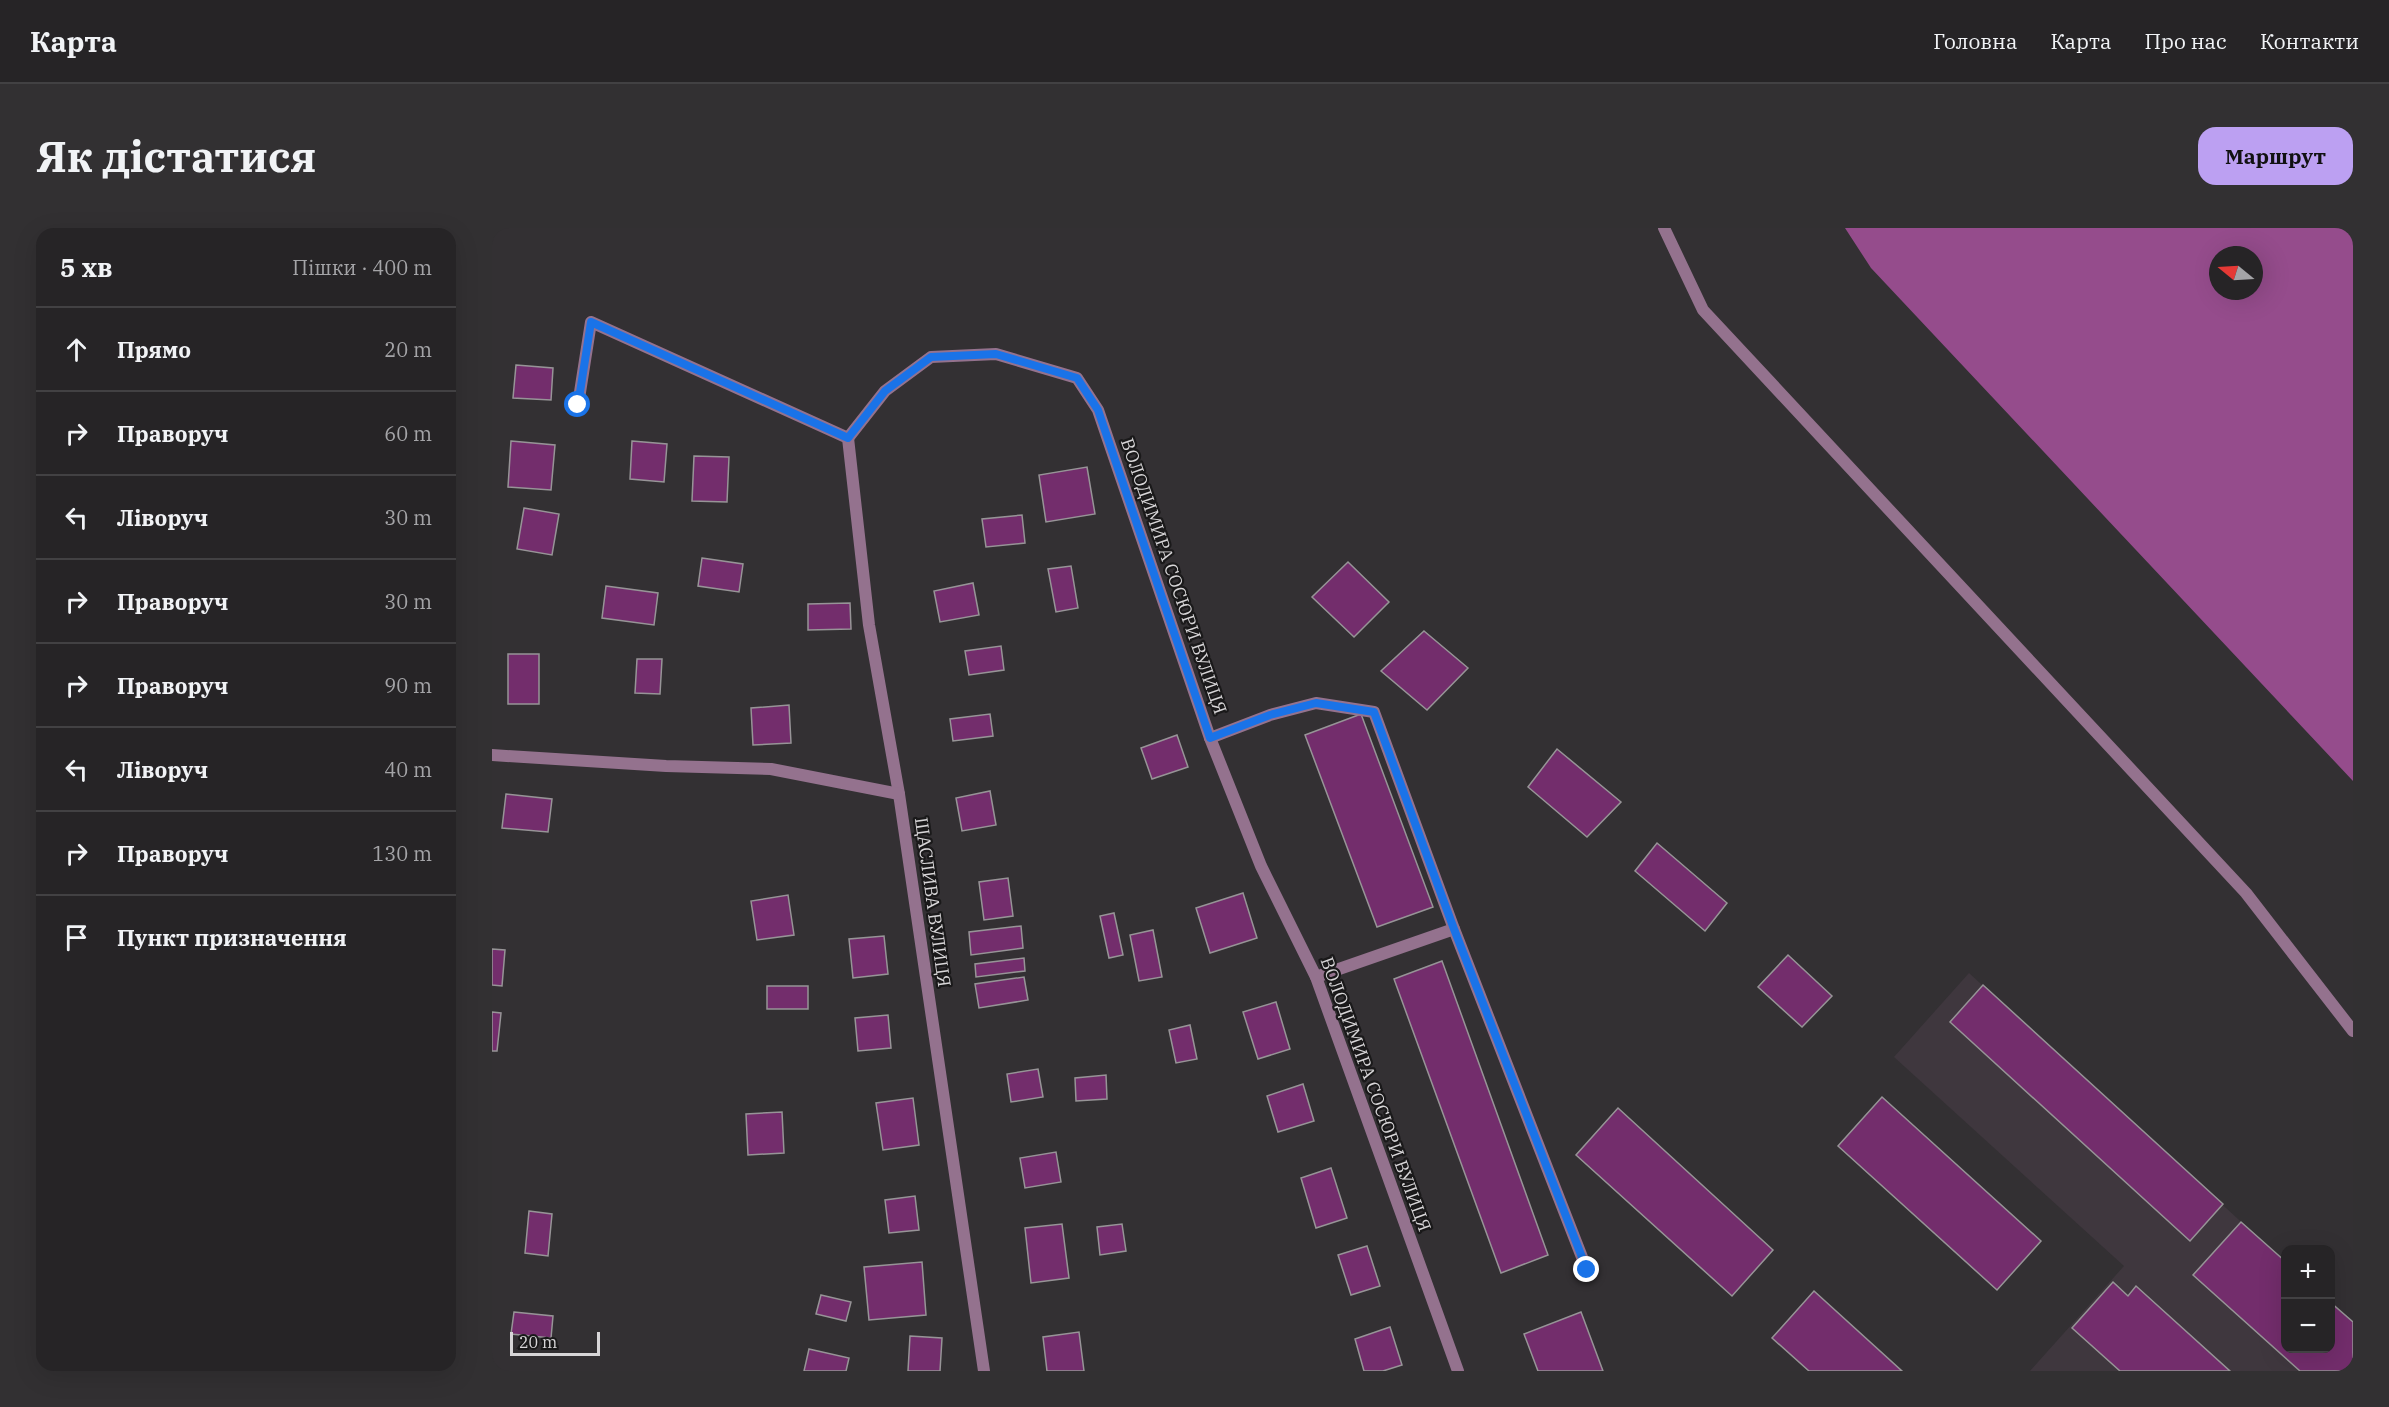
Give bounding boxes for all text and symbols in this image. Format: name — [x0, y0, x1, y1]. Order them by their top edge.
text: Карта — [30, 23, 117, 60]
text: Головна — [1933, 27, 2017, 55]
text: Карта — [2050, 27, 2111, 55]
text: Про нас — [2144, 27, 2227, 55]
text: Контакти — [2260, 27, 2359, 55]
button: Маршрут — [2198, 127, 2353, 185]
text: Як дістатися — [36, 129, 316, 184]
north arrow — [2209, 246, 2263, 300]
text: 5 хв — [60, 250, 113, 284]
text: Пішки · 400 m — [292, 254, 432, 281]
icon: ahead — [60, 333, 93, 366]
text: Прямо — [117, 335, 191, 364]
text: 20 m — [384, 336, 432, 363]
route start — [564, 391, 590, 417]
icon: right — [60, 417, 93, 450]
text: Праворуч — [117, 419, 228, 448]
text: 60 m — [384, 420, 432, 447]
street label: ВОЛОДИМИРА СОСЮРИ ВУЛИЦЯ — [1116, 435, 1232, 717]
icon: left — [60, 501, 93, 534]
text: Ліворуч — [117, 503, 208, 532]
text: 30 m — [384, 504, 432, 531]
icon: right — [60, 585, 93, 618]
text: Праворуч — [117, 587, 228, 616]
text: 30 m — [384, 588, 432, 615]
icon: right — [60, 669, 93, 702]
text: Праворуч — [117, 671, 228, 700]
text: 90 m — [384, 672, 432, 699]
icon: left — [60, 753, 93, 786]
text: Ліворуч — [117, 755, 208, 784]
text: 40 m — [384, 756, 432, 783]
street label: ЩАСЛИВА ВУЛИЦЯ — [910, 816, 956, 988]
icon: right — [60, 837, 93, 870]
text: Праворуч — [117, 839, 228, 868]
text: 130 m — [372, 840, 432, 867]
icon: arrive — [60, 921, 93, 954]
text: Пункт призначення — [117, 923, 347, 952]
street label: ВОЛОДИМИРА СОСЮРИ ВУЛИЦЯ — [1316, 954, 1436, 1234]
map controls — [2281, 1245, 2335, 1353]
button: + — [2281, 1245, 2335, 1299]
route end — [1573, 1256, 1599, 1282]
button: − — [2281, 1299, 2335, 1353]
scale bar — [510, 1329, 600, 1356]
text: 20 m — [519, 1332, 557, 1352]

